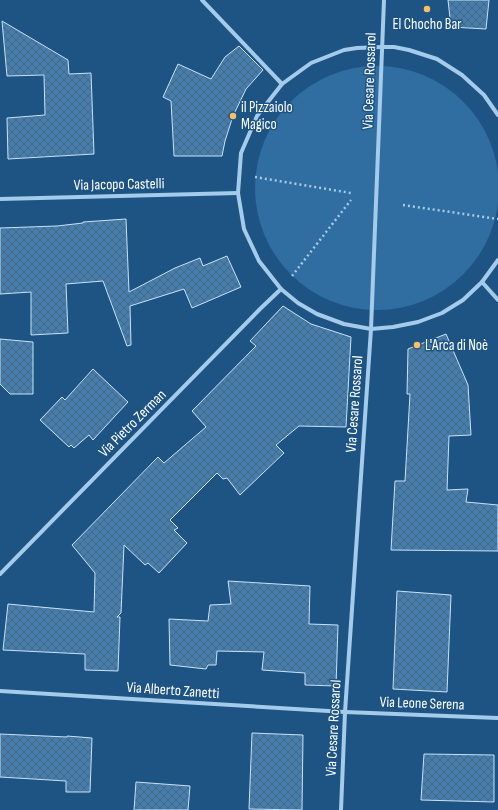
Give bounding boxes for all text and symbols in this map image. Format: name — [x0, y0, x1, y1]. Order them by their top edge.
marker: El Chocho Bar — [422, 4, 432, 14]
place label: El Chocho Bar — [392, 15, 462, 34]
street label: Via Cesare Rossarol — [358, 32, 381, 130]
place label: il Pizzaiolo Magico — [241, 98, 293, 134]
marker: il Pizzaiolo Magico — [228, 111, 238, 121]
street label: Via Jacopo Castelli — [73, 174, 165, 195]
place label: L'Arca di Noè — [425, 336, 488, 355]
marker: L'Arca di Noè — [412, 340, 422, 350]
street label: Via Cesare Rossarol — [342, 355, 367, 453]
street label: Via Pietro Zerman — [94, 385, 170, 461]
street label: Via Alberto Zanetti — [126, 678, 220, 703]
street label: Via Cesare Rossarol — [321, 679, 346, 777]
street label: Via Leone Serena — [379, 693, 465, 714]

